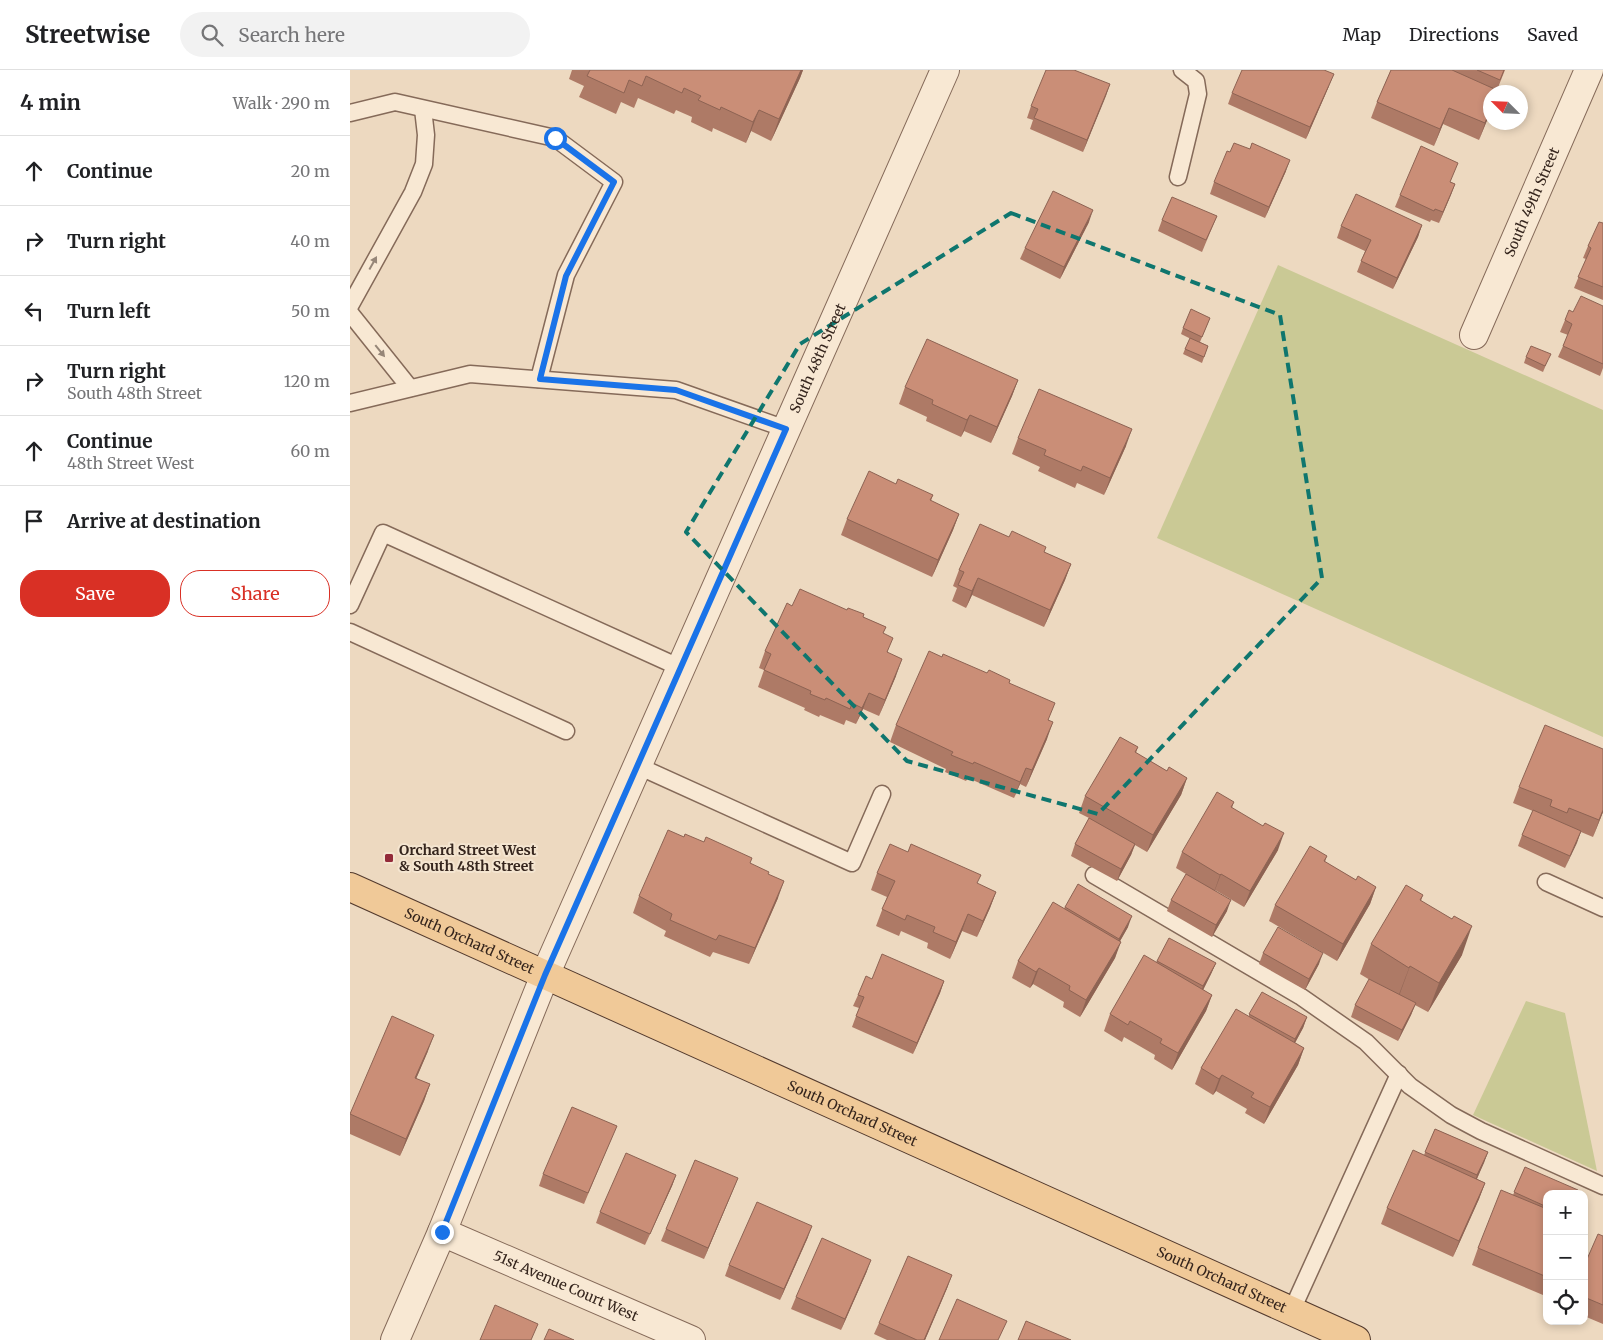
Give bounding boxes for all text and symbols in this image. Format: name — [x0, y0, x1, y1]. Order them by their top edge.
search box — [180, 12, 530, 57]
text: Streetwise — [25, 19, 150, 50]
icon: search — [198, 21, 226, 49]
text: Search here — [238, 23, 345, 47]
text: Map — [1343, 23, 1381, 46]
text: Directions — [1409, 23, 1499, 46]
text: Saved — [1527, 23, 1578, 46]
north arrow — [1483, 85, 1528, 130]
text: 4 min — [20, 89, 81, 116]
text: Walk · 290 m — [233, 93, 330, 113]
route start — [544, 127, 567, 150]
street label: South 49th Street — [1500, 144, 1564, 259]
icon: ahead — [20, 157, 48, 185]
text: Continue — [67, 159, 153, 183]
text: 20 m — [291, 161, 330, 181]
icon: right — [20, 227, 48, 255]
text: Turn right — [67, 229, 166, 253]
text: 40 m — [290, 231, 330, 251]
one-way arrow — [369, 256, 377, 270]
icon: left — [20, 297, 48, 325]
text: Turn left — [67, 299, 151, 323]
street label: South 48th Street — [785, 300, 850, 416]
text: 50 m — [291, 301, 330, 321]
one-way arrow — [375, 344, 386, 357]
text: Turn right — [67, 359, 166, 383]
icon: right — [20, 367, 48, 395]
text: 120 m — [284, 371, 330, 391]
text: South 48th Street — [67, 383, 202, 403]
text: Continue — [67, 429, 153, 453]
icon: ahead — [20, 437, 48, 465]
text: 60 m — [290, 441, 330, 461]
text: 48th Street West — [67, 453, 194, 473]
icon: arrive — [20, 507, 48, 535]
text: Arrive at destination — [67, 509, 261, 533]
button: Save — [20, 570, 170, 617]
button: Share — [180, 570, 330, 617]
place label: Orchard Street West & South 48th Street — [399, 841, 537, 875]
marker: Orchard Street West & South 48th Street — [383, 852, 395, 864]
street label: South Orchard Street — [402, 904, 538, 978]
street label: South Orchard Street — [785, 1076, 921, 1151]
map controls — [1543, 1190, 1588, 1325]
button: + — [1543, 1190, 1588, 1235]
route end — [431, 1221, 454, 1244]
button: − — [1543, 1235, 1588, 1280]
street label: South Orchard Street — [1154, 1242, 1290, 1317]
street label: 51st Avenue Court West — [491, 1246, 641, 1325]
button: locate — [1543, 1280, 1588, 1325]

